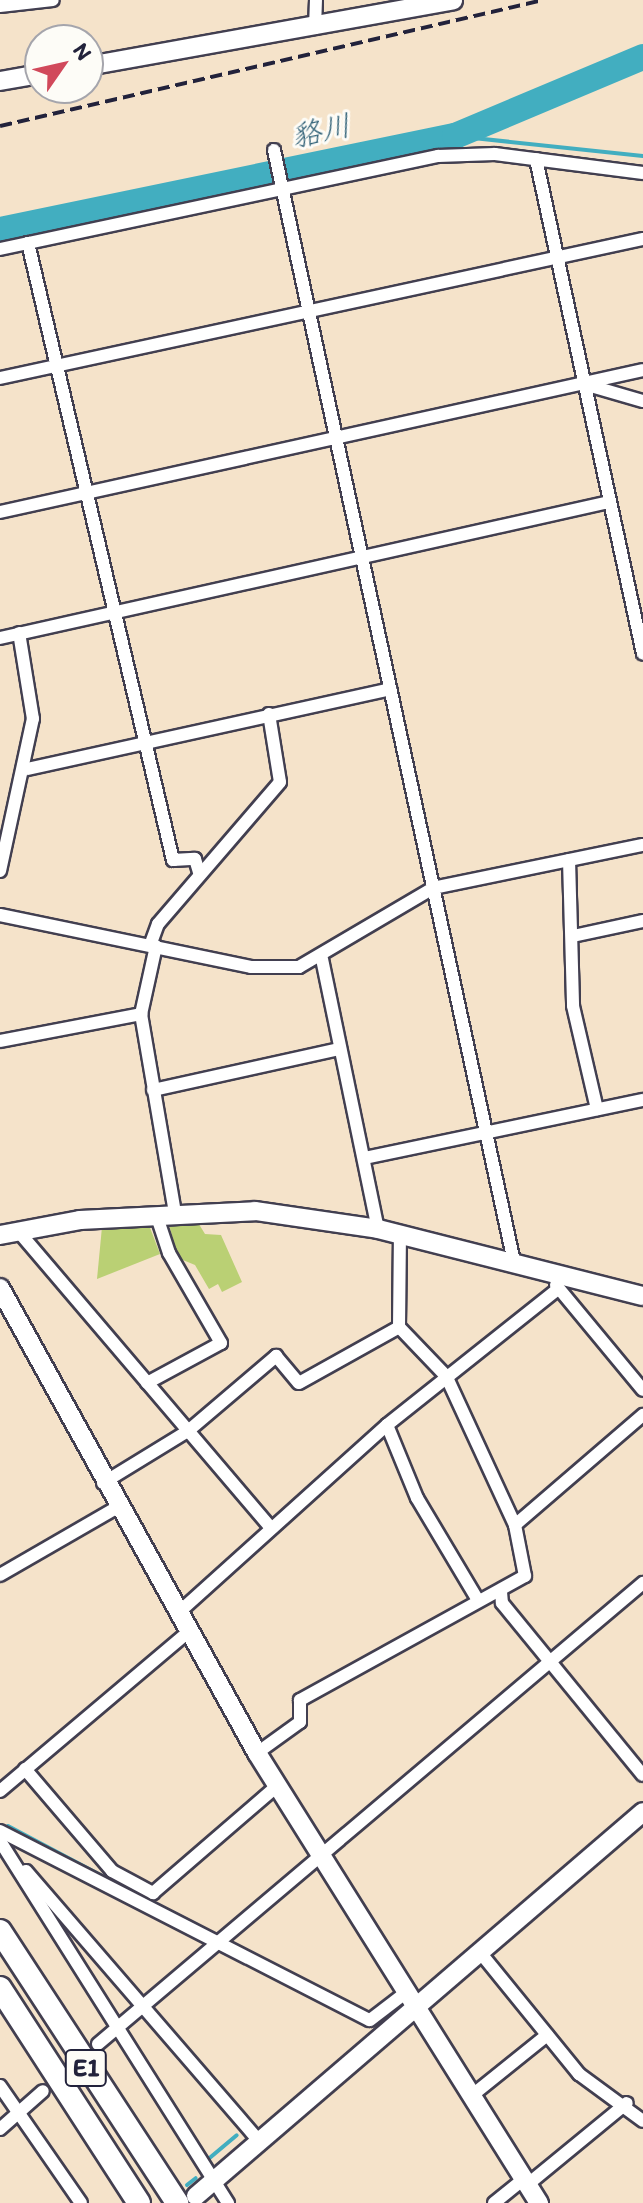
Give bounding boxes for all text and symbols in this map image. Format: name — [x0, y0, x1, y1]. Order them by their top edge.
north arrow — [24, 24, 104, 104]
text: N — [67, 38, 98, 65]
water label: 貉川 — [288, 107, 354, 155]
road number: E1 — [64, 2046, 108, 2090]

